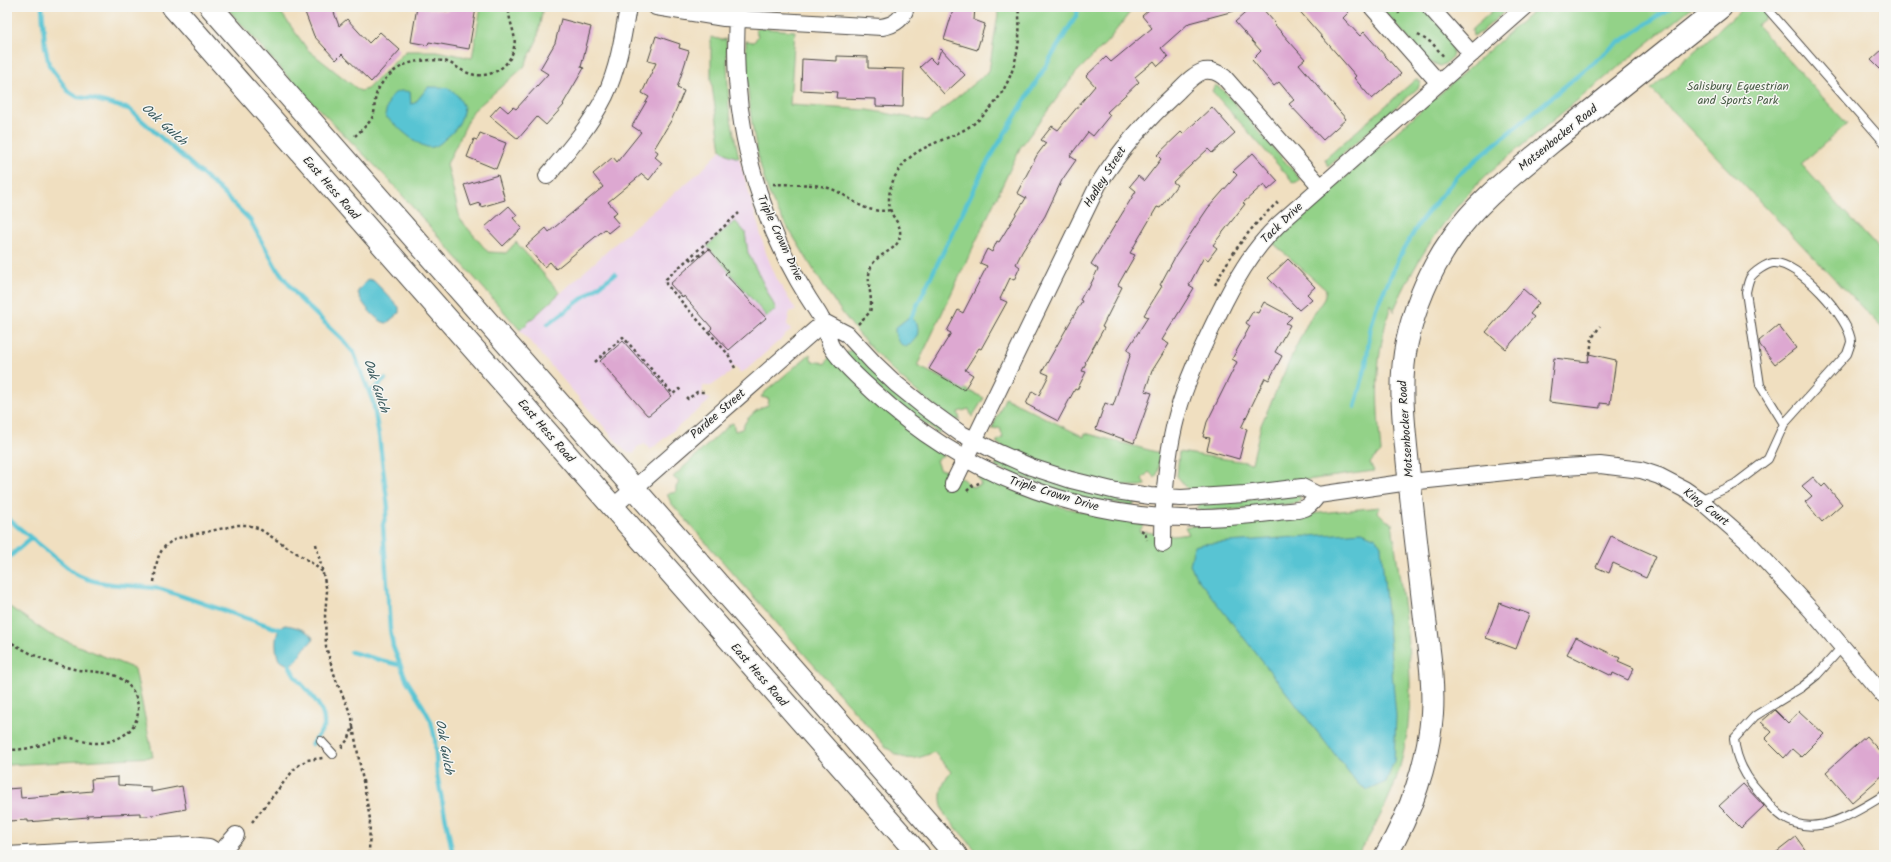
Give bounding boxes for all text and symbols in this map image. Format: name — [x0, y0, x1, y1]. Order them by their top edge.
park label: Salisbury Equestrian and Sports Park — [1687, 77, 1789, 110]
water label: Oak Gulch — [136, 99, 192, 152]
street label: Motsenbocker Road — [1514, 99, 1603, 176]
street label: Hadley Street — [1079, 142, 1131, 211]
street label: East Hess Road — [298, 152, 365, 225]
street label: Triple Crown Drive — [752, 192, 809, 285]
street label: Tack Drive — [1256, 197, 1308, 248]
water label: Oak Gulch — [357, 356, 395, 417]
street label: Motsenbocker Road — [1393, 379, 1419, 478]
street label: Pardee Street — [686, 384, 750, 444]
street label: East Hess Road — [513, 395, 580, 468]
street label: Triple Crown Drive — [1007, 471, 1102, 517]
street label: King Court — [1679, 483, 1733, 531]
street label: East Hess Road — [726, 639, 793, 712]
water label: Oak Gulch — [429, 718, 459, 777]

